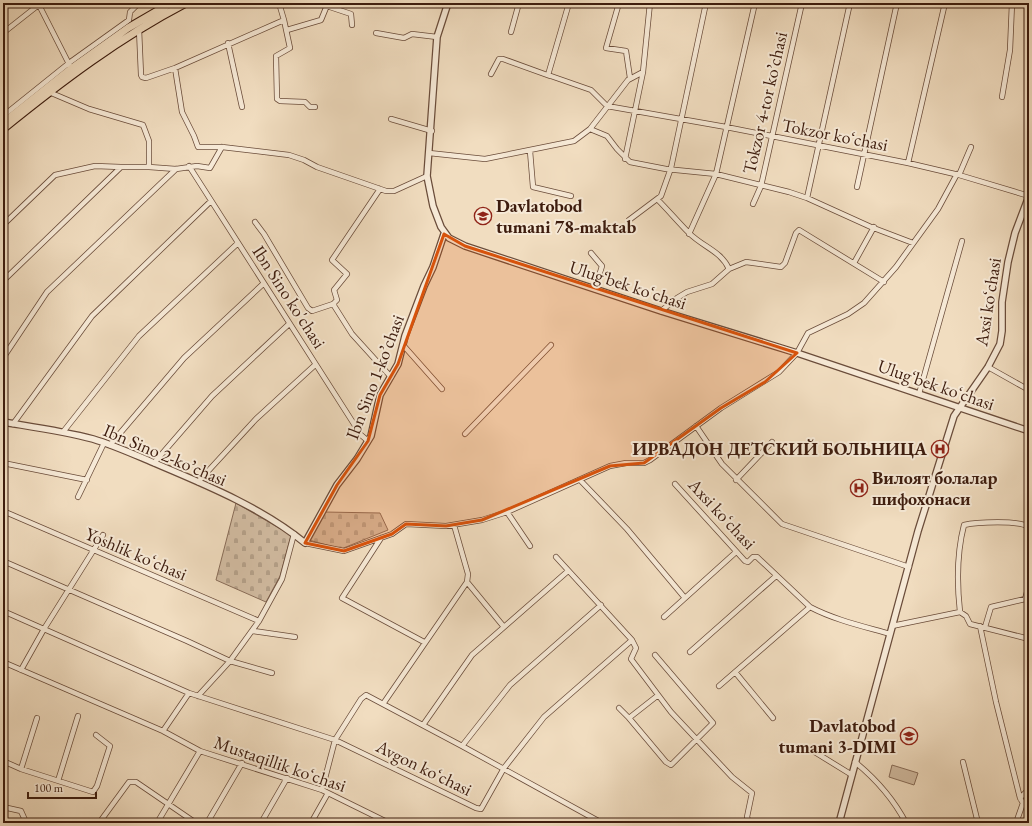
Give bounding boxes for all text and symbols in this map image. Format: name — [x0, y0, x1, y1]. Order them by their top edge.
street label: Tokzor 4-tor koʼchasi — [737, 29, 792, 176]
street label: Tokzor koʻchasi — [780, 113, 891, 156]
place label: Davlatobod tumani 78-maktab — [496, 194, 636, 238]
school or university icon: Davlatobod tumani 78-maktab — [473, 206, 493, 226]
street label: Ibn Sino ko'chasi — [248, 241, 332, 353]
street label: Ulugʻbek koʻchasi — [567, 255, 690, 314]
street label: Axsi koʻchasi — [969, 256, 1006, 349]
street label: Ibn Sino 1-koʼchasi — [340, 311, 409, 442]
street label: Ulugʻbek koʻchasi — [875, 354, 998, 415]
street label: Ibn Sino 2-koʼchasi — [100, 418, 231, 491]
place label: ИРВАДОН ДЕТСКИЙ БОЛЬНИЦА — [632, 437, 928, 460]
hospital icon: ИРВАДОН ДЕТСКИЙ БОЛЬНИЦА — [930, 439, 950, 459]
place label: Вилоят болалар шифохонаси — [872, 466, 998, 510]
street label: Axsi koʻchasi — [683, 473, 762, 554]
hospital icon: Вилоят болалар шифохонаси — [849, 478, 869, 498]
street label: Yoshlik koʻchasi — [82, 522, 191, 586]
place label: Davlatobod tumani 3-DIMI — [779, 714, 896, 758]
school or university icon: Davlatobod tumani 3-DIMI — [899, 726, 919, 746]
street label: Mustaqillik koʻchasi — [211, 730, 350, 797]
street label: Avgon koʻchasi — [372, 734, 476, 801]
scale bar — [28, 774, 96, 800]
text: 100 m — [34, 780, 64, 796]

